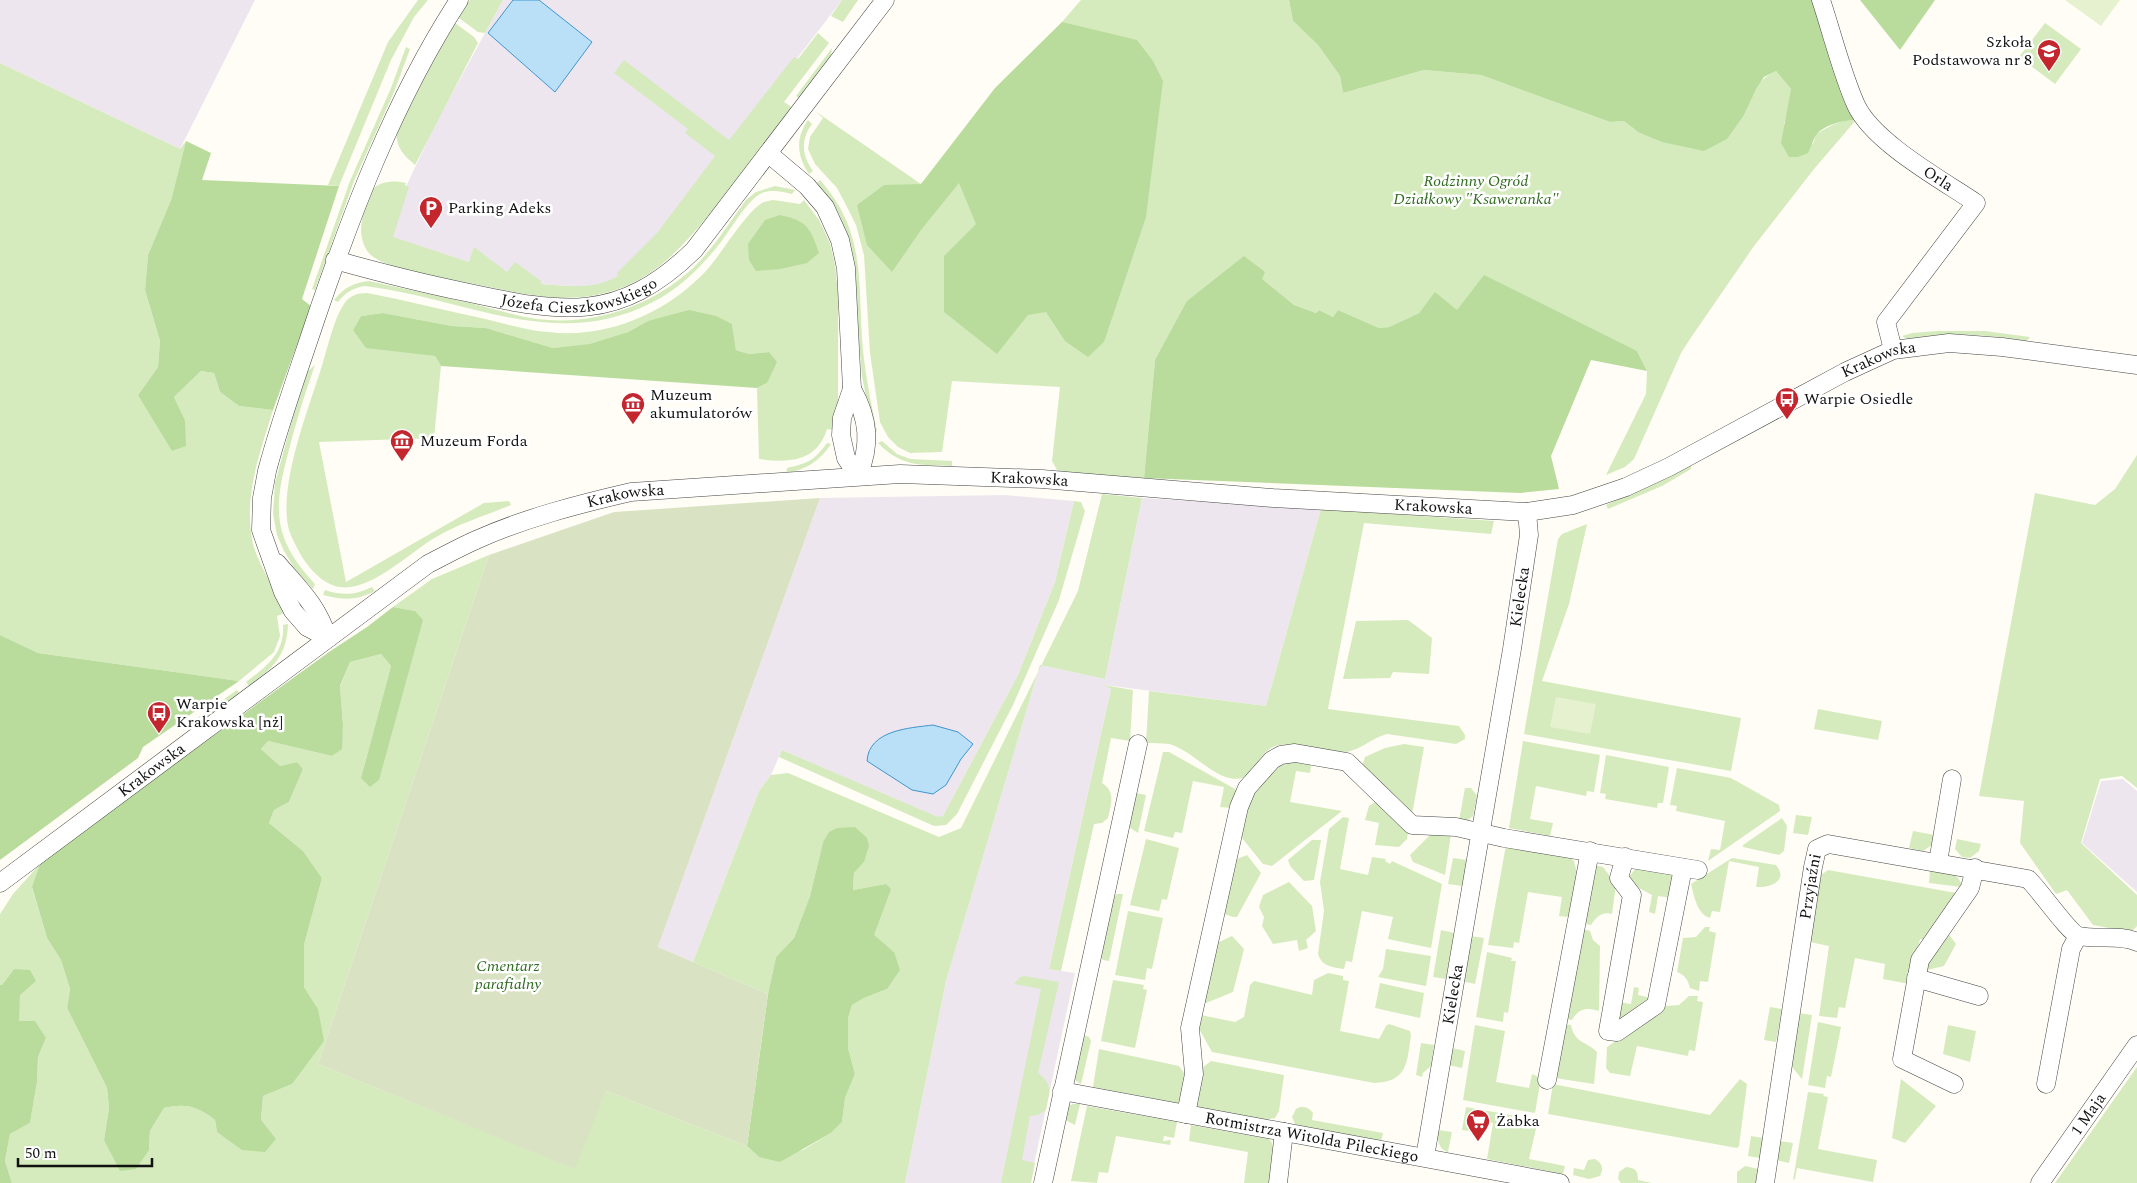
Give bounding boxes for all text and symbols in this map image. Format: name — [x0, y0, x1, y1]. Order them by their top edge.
place label: Szkoła Podstawowa nr 8 — [1912, 30, 2032, 72]
school or university icon: Szkoła Podstawowa nr 8 — [2036, 38, 2062, 72]
street label: Orla — [1918, 160, 1958, 197]
park label: Rodzinny Ogród Działkowy "Ksaweranka" — [1393, 169, 1560, 211]
parking icon: Parking Adeks — [418, 195, 444, 229]
place label: Parking Adeks — [448, 196, 552, 220]
street label: Józefa Cieszkowskiego — [499, 271, 662, 320]
street label: Krakowska — [1837, 335, 1917, 384]
place label: Muzeum akumulatorów — [650, 383, 753, 425]
bus stop icon: Warpie Osiedle — [1774, 386, 1800, 420]
place label: Warpie Osiedle — [1804, 387, 1913, 411]
museum icon: Muzeum akumulatorów — [620, 391, 646, 425]
museum icon: Muzeum Forda — [389, 428, 415, 462]
place label: Muzeum Forda — [420, 429, 528, 453]
street label: Krakowska — [990, 465, 1070, 493]
street label: Krakowska — [584, 478, 665, 514]
street label: Krakowska — [1393, 493, 1473, 521]
street label: Kielecka — [1503, 565, 1536, 629]
place label: Warpie Krakowska [nż] — [176, 692, 283, 734]
bus stop icon: Warpie Krakowska [nż] — [146, 700, 172, 734]
street label: Krakowska — [113, 737, 190, 803]
street label: Przyjaźni — [1793, 851, 1828, 921]
park label: Cmentarz parafialny — [474, 954, 541, 996]
street label: Kielecka — [1436, 962, 1470, 1026]
street label: 1 Maja — [2065, 1088, 2112, 1141]
street label: Rotmistrza Witolda Pileckiego — [1203, 1106, 1420, 1169]
supermarket icon: Żabka — [1465, 1108, 1491, 1142]
place label: Żabka — [1496, 1109, 1540, 1133]
scale bar — [18, 1136, 151, 1168]
text: 50 m — [25, 1142, 57, 1165]

